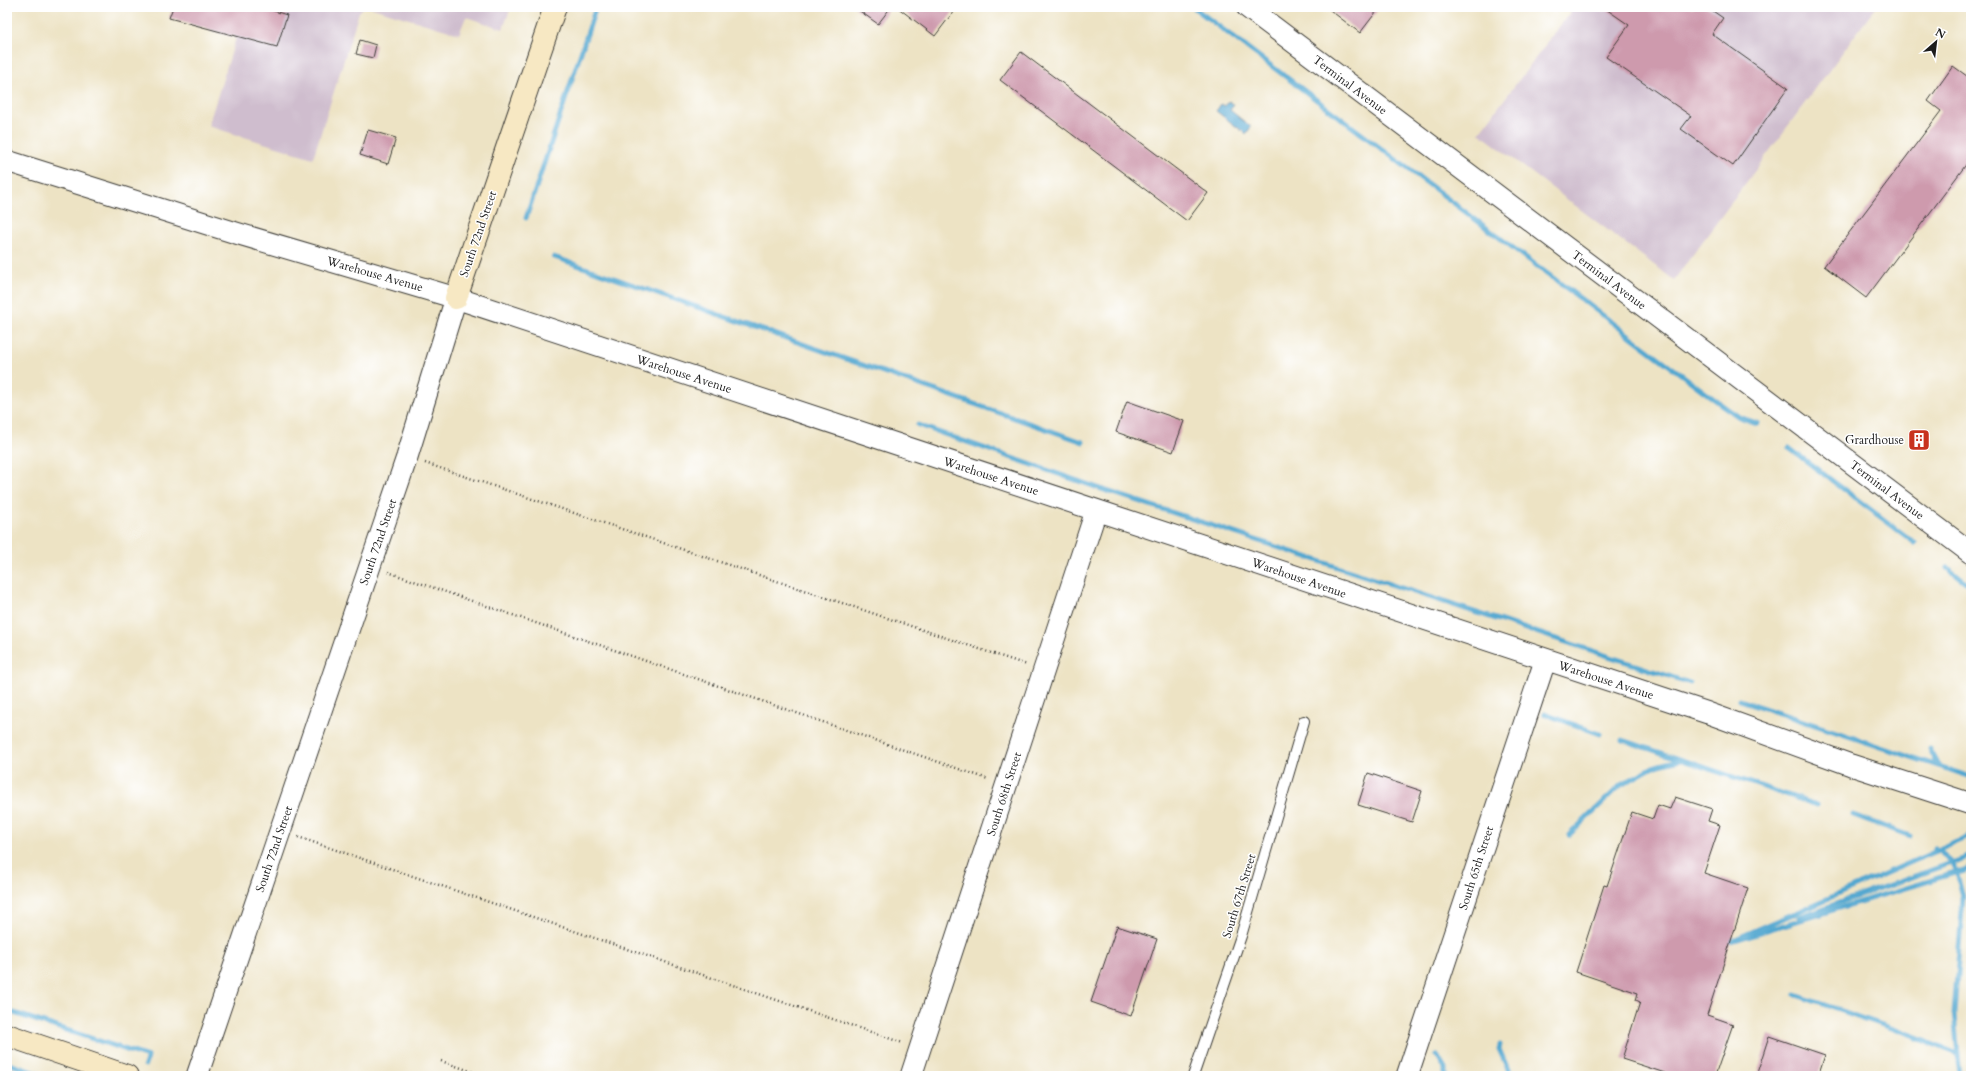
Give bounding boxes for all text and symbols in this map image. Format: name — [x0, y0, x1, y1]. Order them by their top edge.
north arrow — [1916, 22, 1956, 62]
text: N — [1933, 25, 1949, 43]
street label: Terminal Avenue — [1310, 52, 1390, 118]
street label: South 72nd Street — [456, 189, 500, 279]
street label: Terminal Avenue — [1569, 247, 1649, 313]
street label: Warehouse Avenue — [324, 252, 425, 295]
street label: Warehouse Avenue — [633, 351, 734, 397]
building icon: Grardhouse — [1906, 427, 1932, 453]
place label: Grardhouse — [1845, 432, 1904, 448]
street label: Warehouse Avenue — [940, 453, 1041, 499]
street label: Terminal Avenue — [1847, 457, 1927, 523]
street label: South 72nd Street — [356, 497, 400, 587]
street label: Warehouse Avenue — [1248, 554, 1349, 602]
street label: Warehouse Avenue — [1555, 657, 1656, 703]
street label: South 68th Street — [983, 750, 1025, 838]
street label: South 72nd Street — [252, 804, 296, 894]
street label: South 65th Street — [1455, 824, 1497, 912]
street label: South 67th Street — [1219, 852, 1259, 940]

